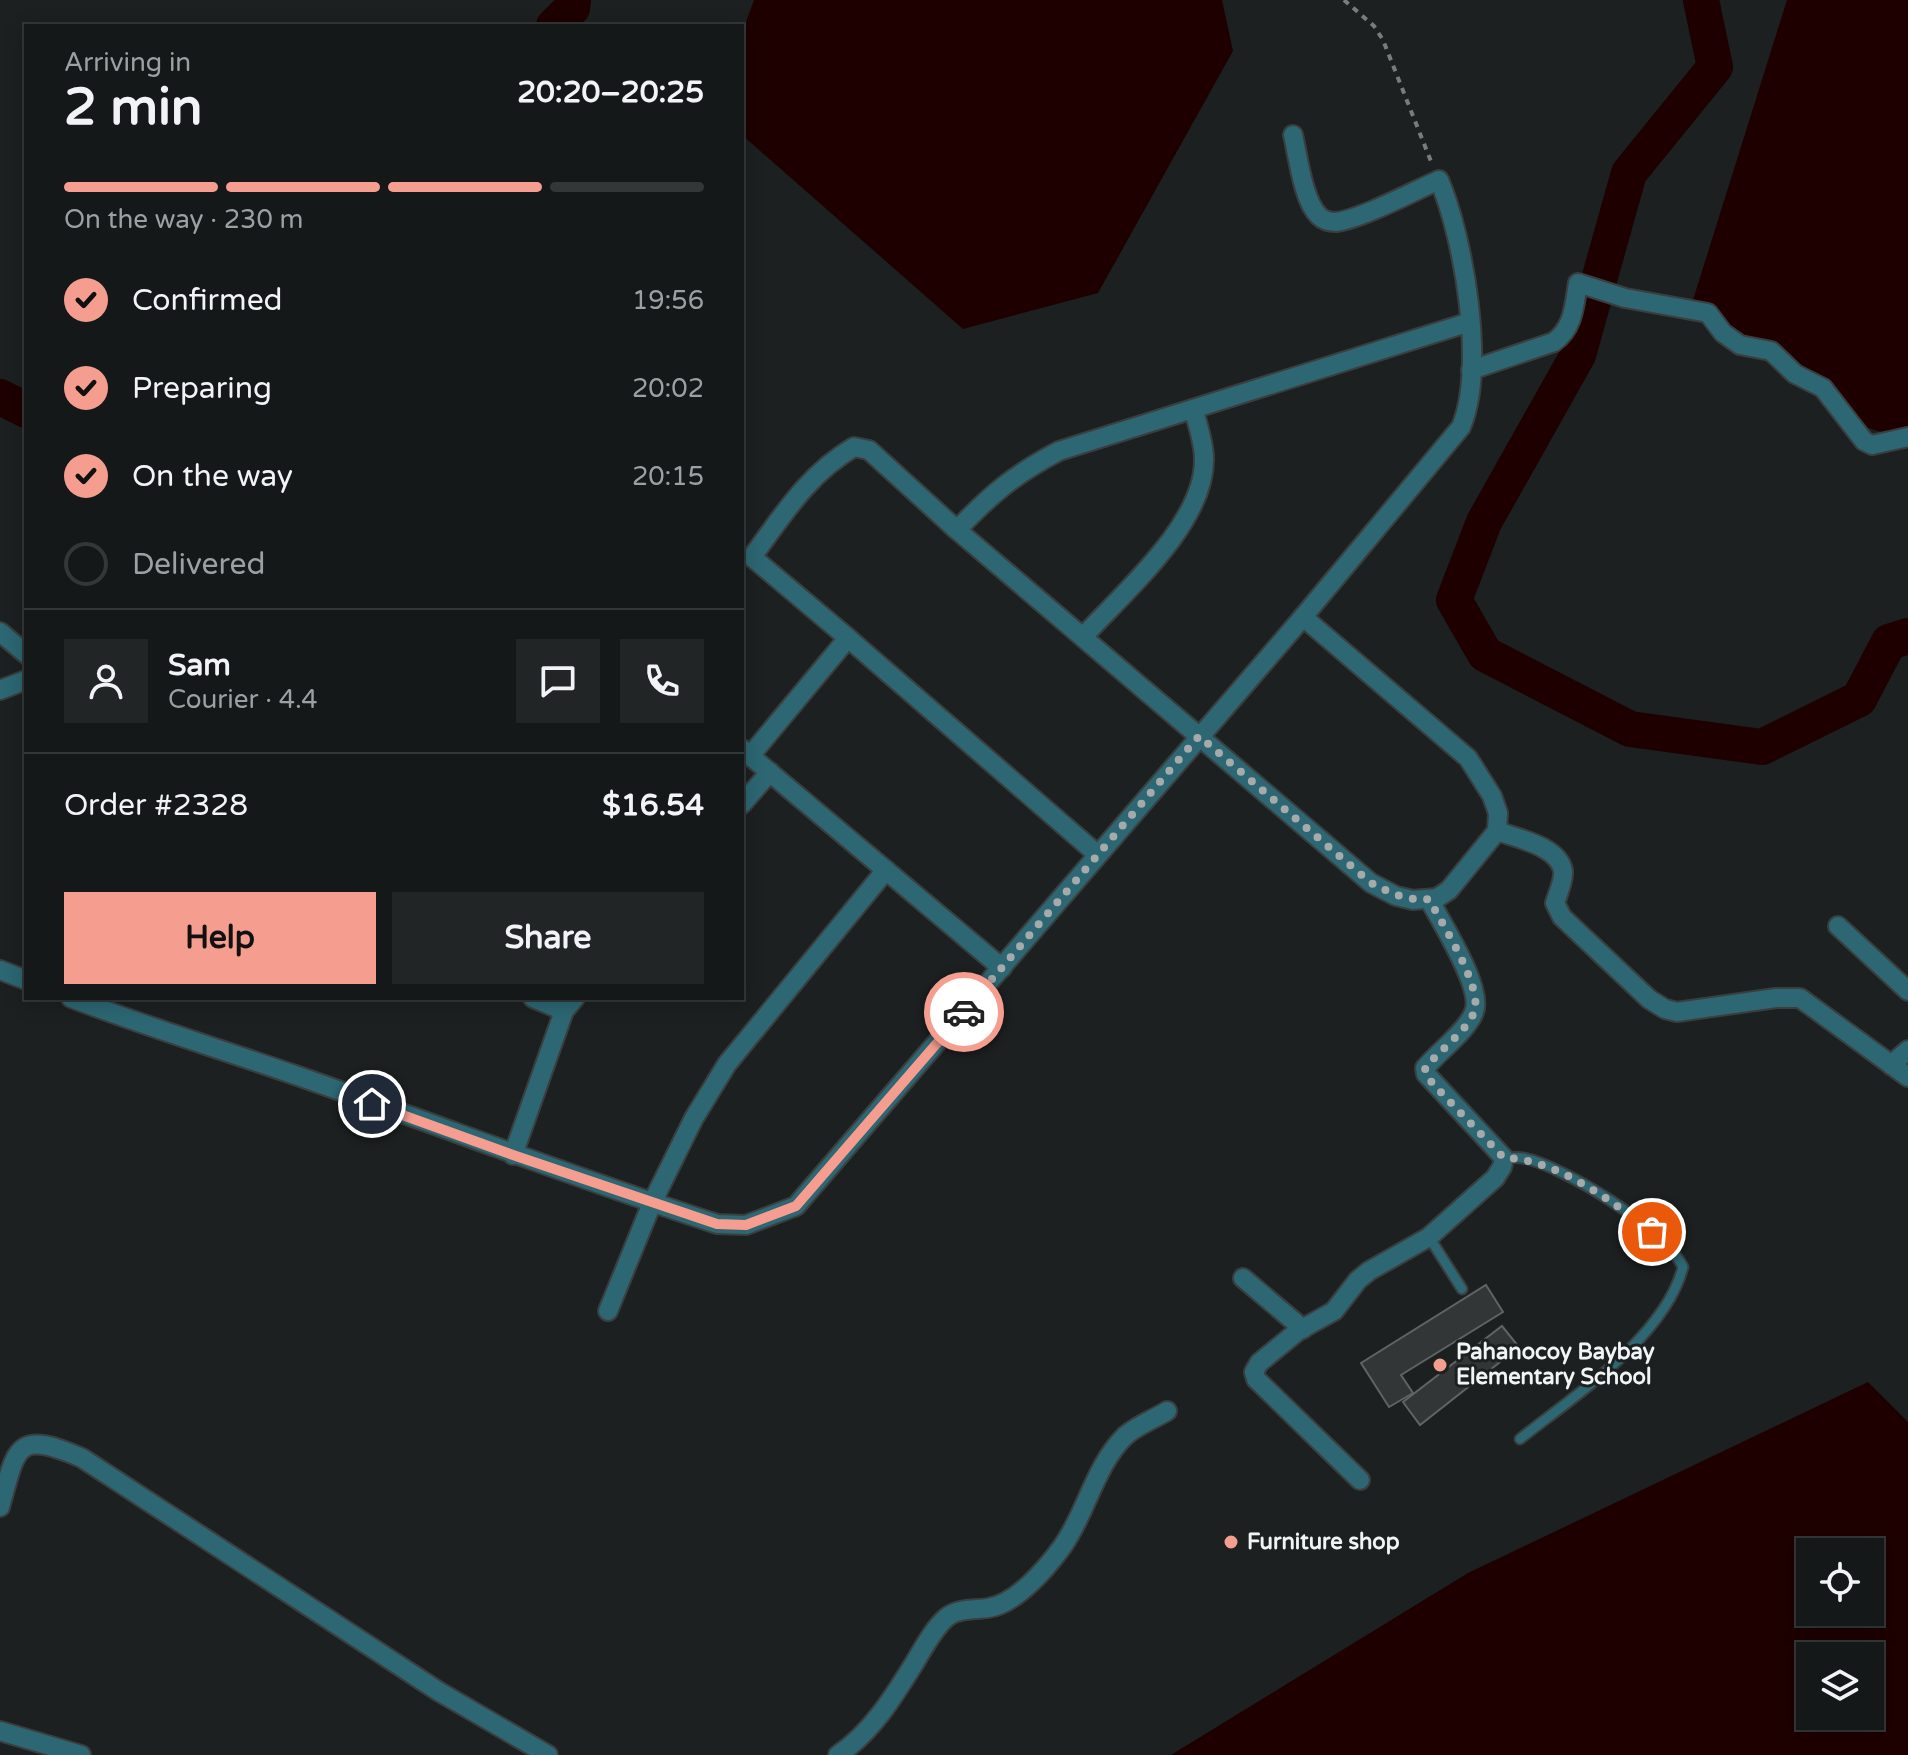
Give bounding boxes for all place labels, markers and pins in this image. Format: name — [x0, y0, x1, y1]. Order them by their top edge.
pin — [338, 1070, 406, 1138]
pin — [1618, 1198, 1686, 1266]
place label: Pahanocoy Baybay Elementary School — [1456, 1339, 1655, 1390]
marker: Pahanocoy Baybay Elementary School — [1431, 1356, 1449, 1374]
place label: Furniture shop — [1247, 1529, 1400, 1555]
marker: Furniture shop — [1222, 1533, 1240, 1551]

